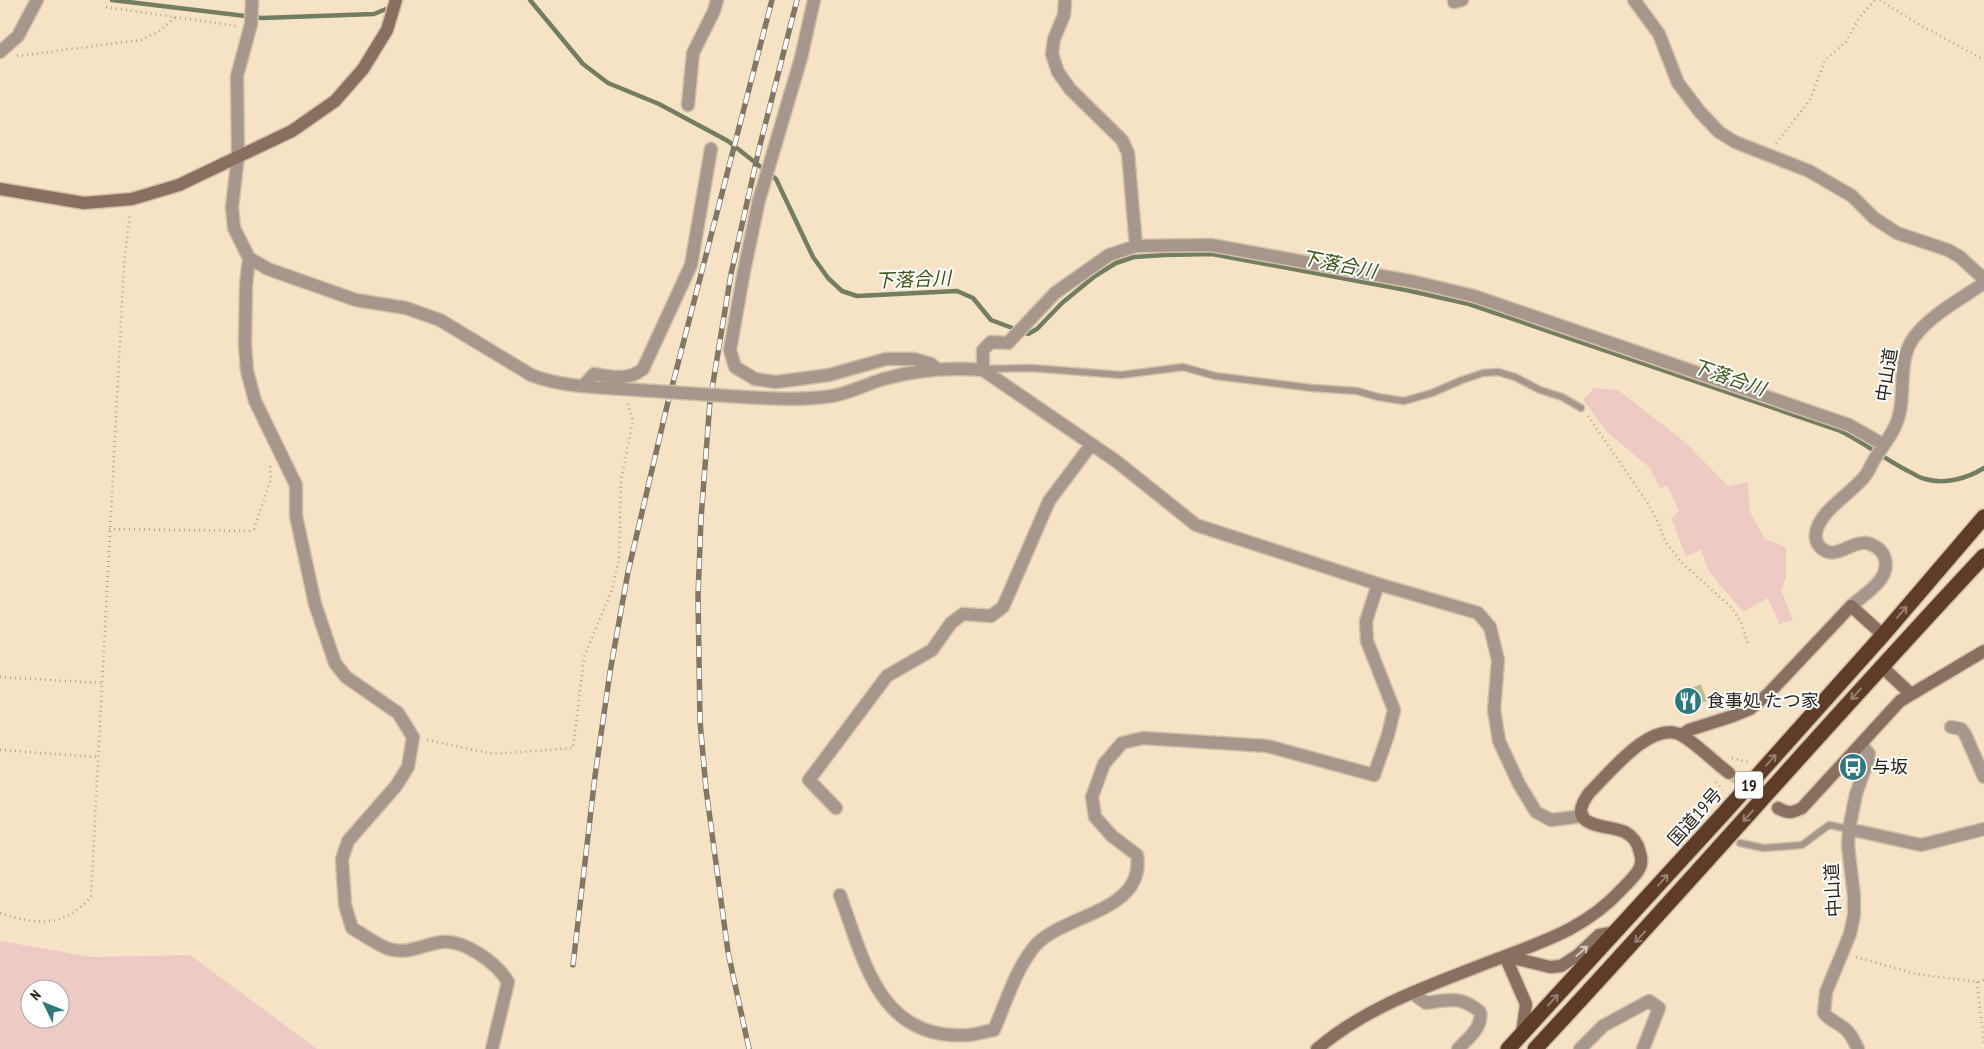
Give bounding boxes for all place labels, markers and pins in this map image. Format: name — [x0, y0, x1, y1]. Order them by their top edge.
restaurant icon: 食事処 たつ家 — [1673, 686, 1703, 716]
place label: 食事処 たつ家 — [1707, 689, 1819, 712]
bus stop icon: 与坂 — [1838, 752, 1868, 782]
place label: 与坂 — [1872, 755, 1908, 778]

